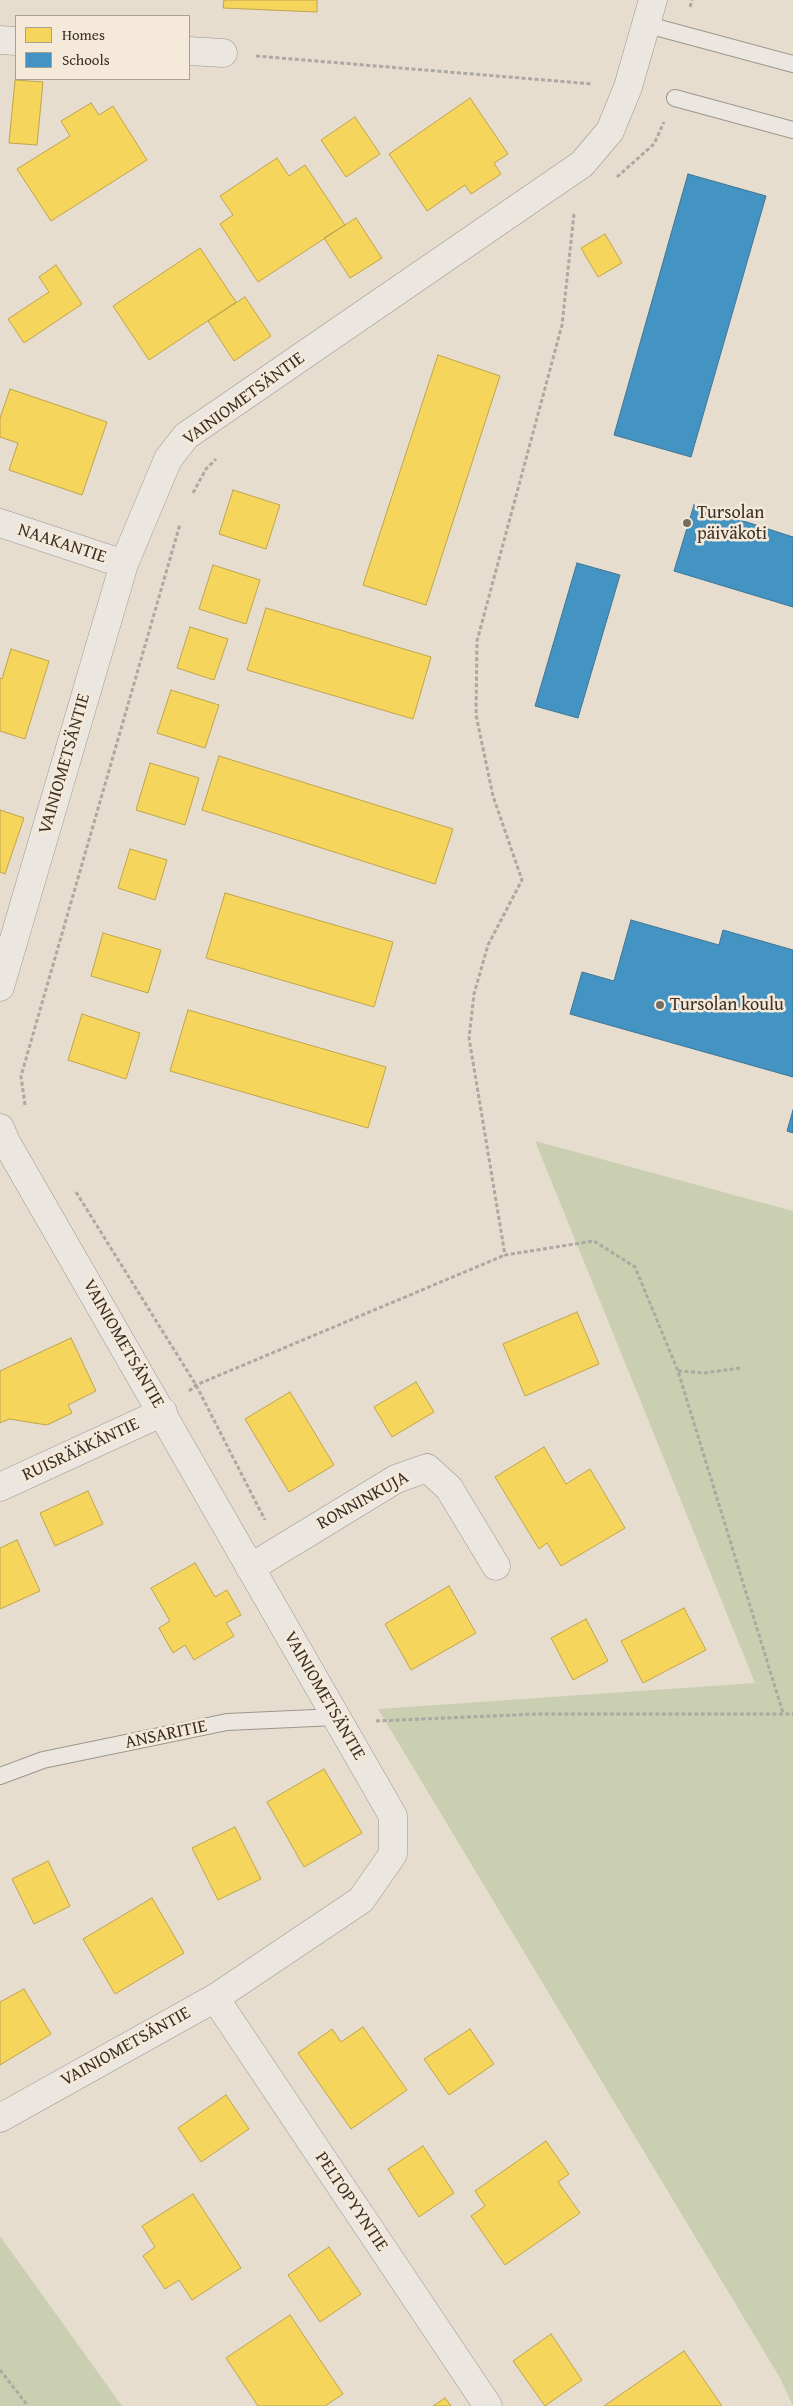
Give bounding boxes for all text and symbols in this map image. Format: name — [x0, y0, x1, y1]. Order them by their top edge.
legend — [15, 15, 190, 80]
text: Homes — [62, 24, 105, 45]
text: Schools — [62, 49, 110, 70]
street label: VAINIOMETSÄNTIE — [179, 348, 309, 450]
place label: Tursolan päiväkoti — [697, 502, 767, 544]
marker: Tursolan päiväkoti — [681, 517, 693, 529]
street label: NAAKANTIE — [15, 520, 109, 568]
street label: VAINIOMETSÄNTIE — [35, 691, 95, 837]
place label: Tursolan koulu — [670, 994, 784, 1016]
marker: Tursolan koulu — [654, 999, 666, 1011]
street label: VAINIOMETSÄNTIE — [77, 1276, 169, 1412]
street label: RUISRÄÄKÄNTIE — [19, 1413, 143, 1487]
street label: RONNINKUJA — [313, 1467, 413, 1535]
street label: VAINIOMETSÄNTIE — [278, 1628, 370, 1764]
street label: ANSARITIE — [123, 1716, 209, 1754]
street label: VAINIOMETSÄNTIE — [57, 2002, 195, 2092]
street label: PELTOPYYNTIE — [310, 2148, 392, 2256]

